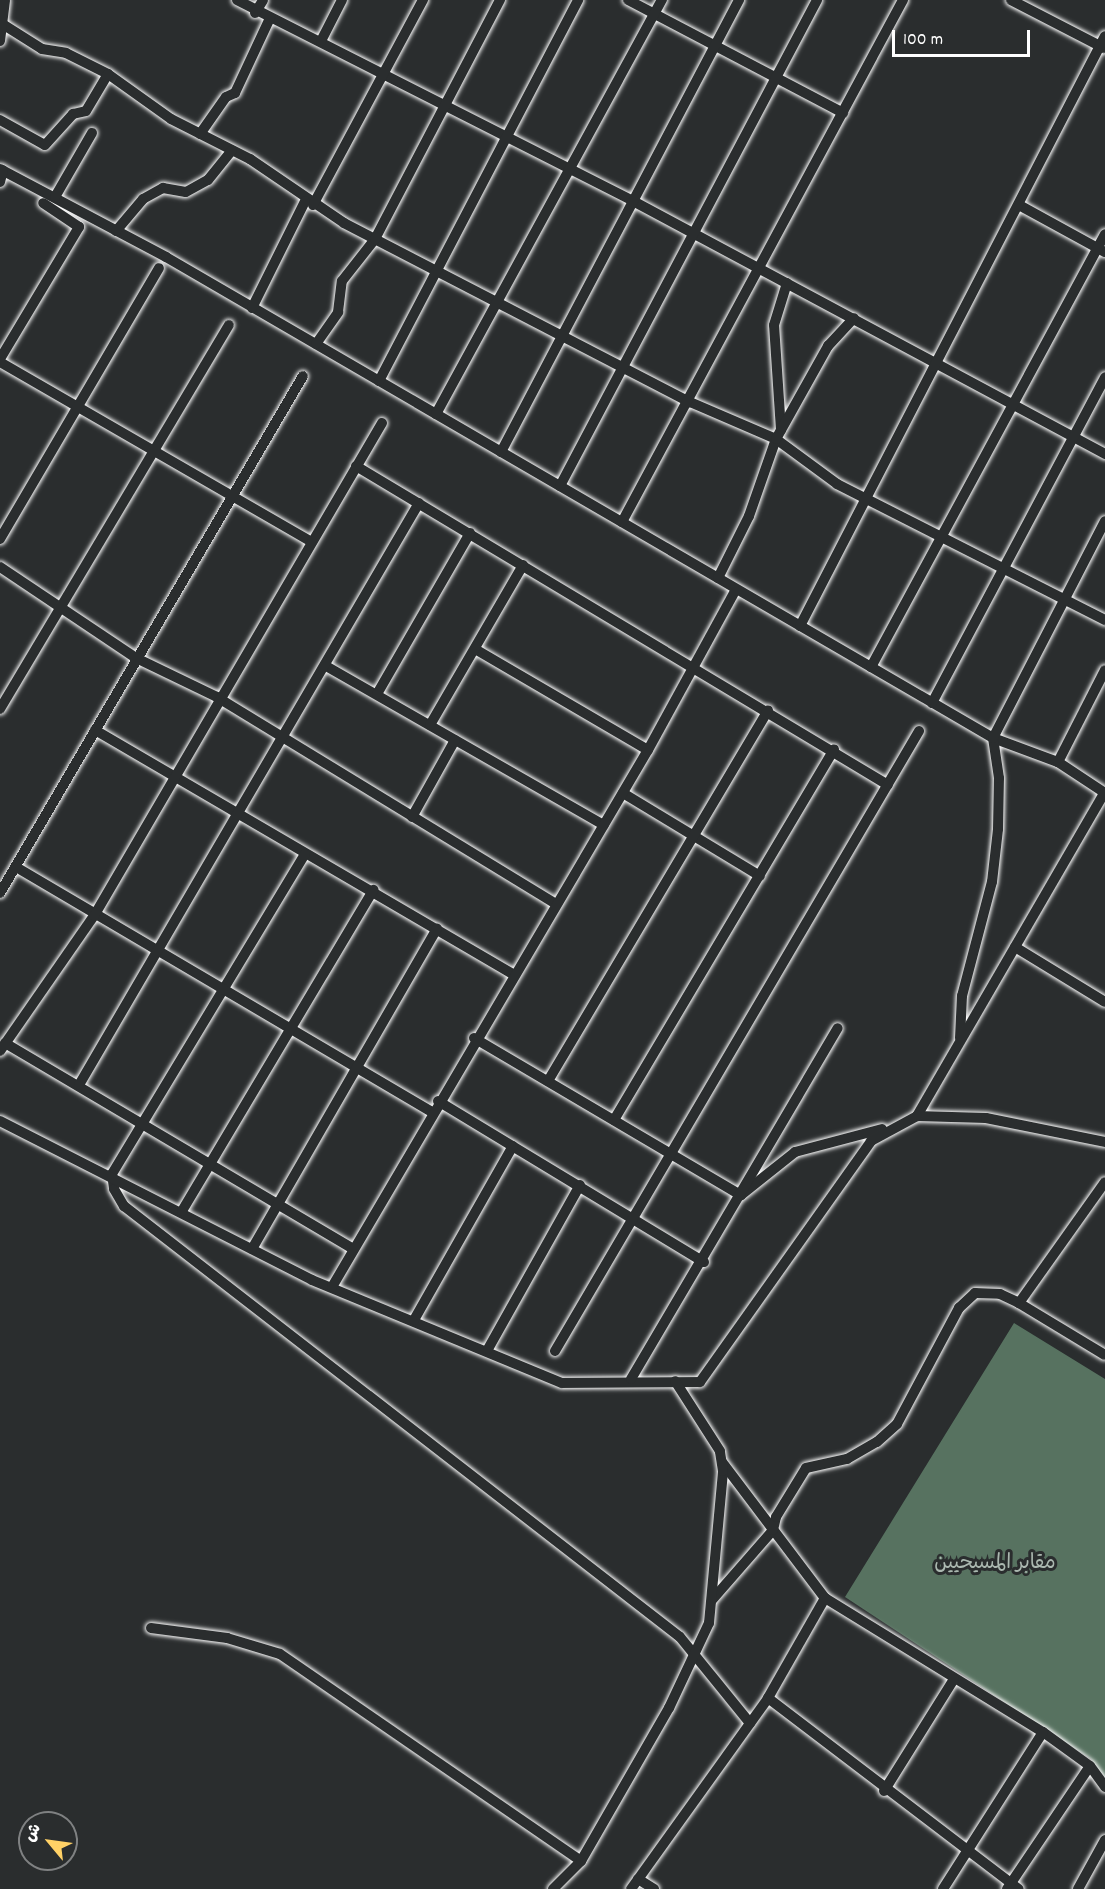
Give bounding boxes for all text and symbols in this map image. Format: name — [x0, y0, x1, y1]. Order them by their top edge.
scale bar — [895, 18, 1033, 56]
text: 100 m — [903, 28, 943, 53]
park label: مقابر المسيحيين — [934, 1552, 1056, 1576]
north arrow — [18, 1811, 78, 1871]
text: ش — [19, 1820, 48, 1846]

